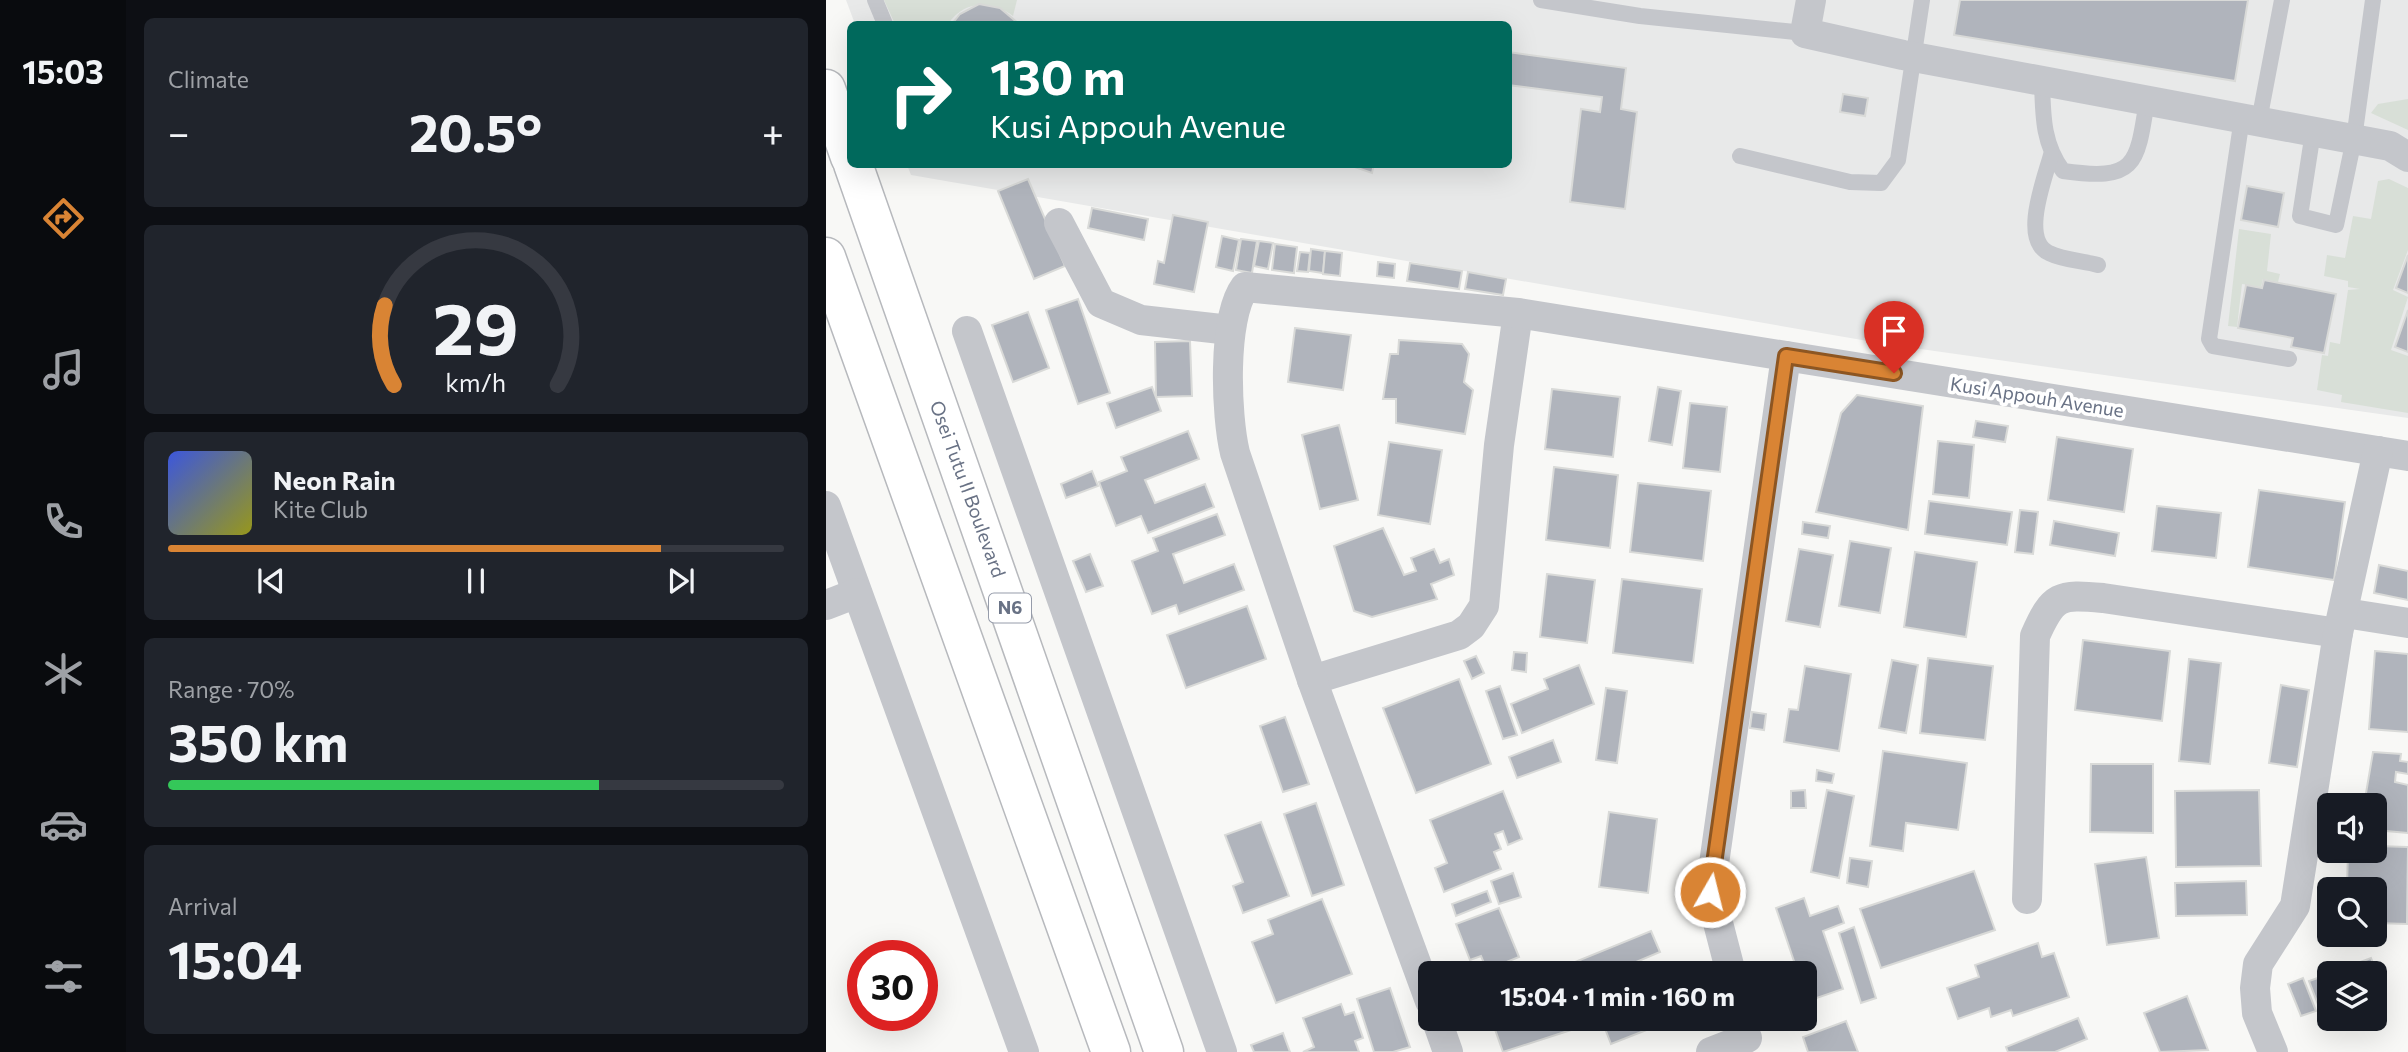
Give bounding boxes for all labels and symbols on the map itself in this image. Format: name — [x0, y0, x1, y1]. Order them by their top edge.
pin — [1864, 301, 1924, 373]
street label: Kusi Appouh Avenue — [1949, 371, 2126, 422]
street label: Osei Tutu II Boulevard — [926, 397, 1011, 581]
road number: N6 — [989, 594, 1031, 622]
position arrow — [1673, 855, 1747, 929]
speed limit sign: 30 — [847, 940, 938, 1031]

